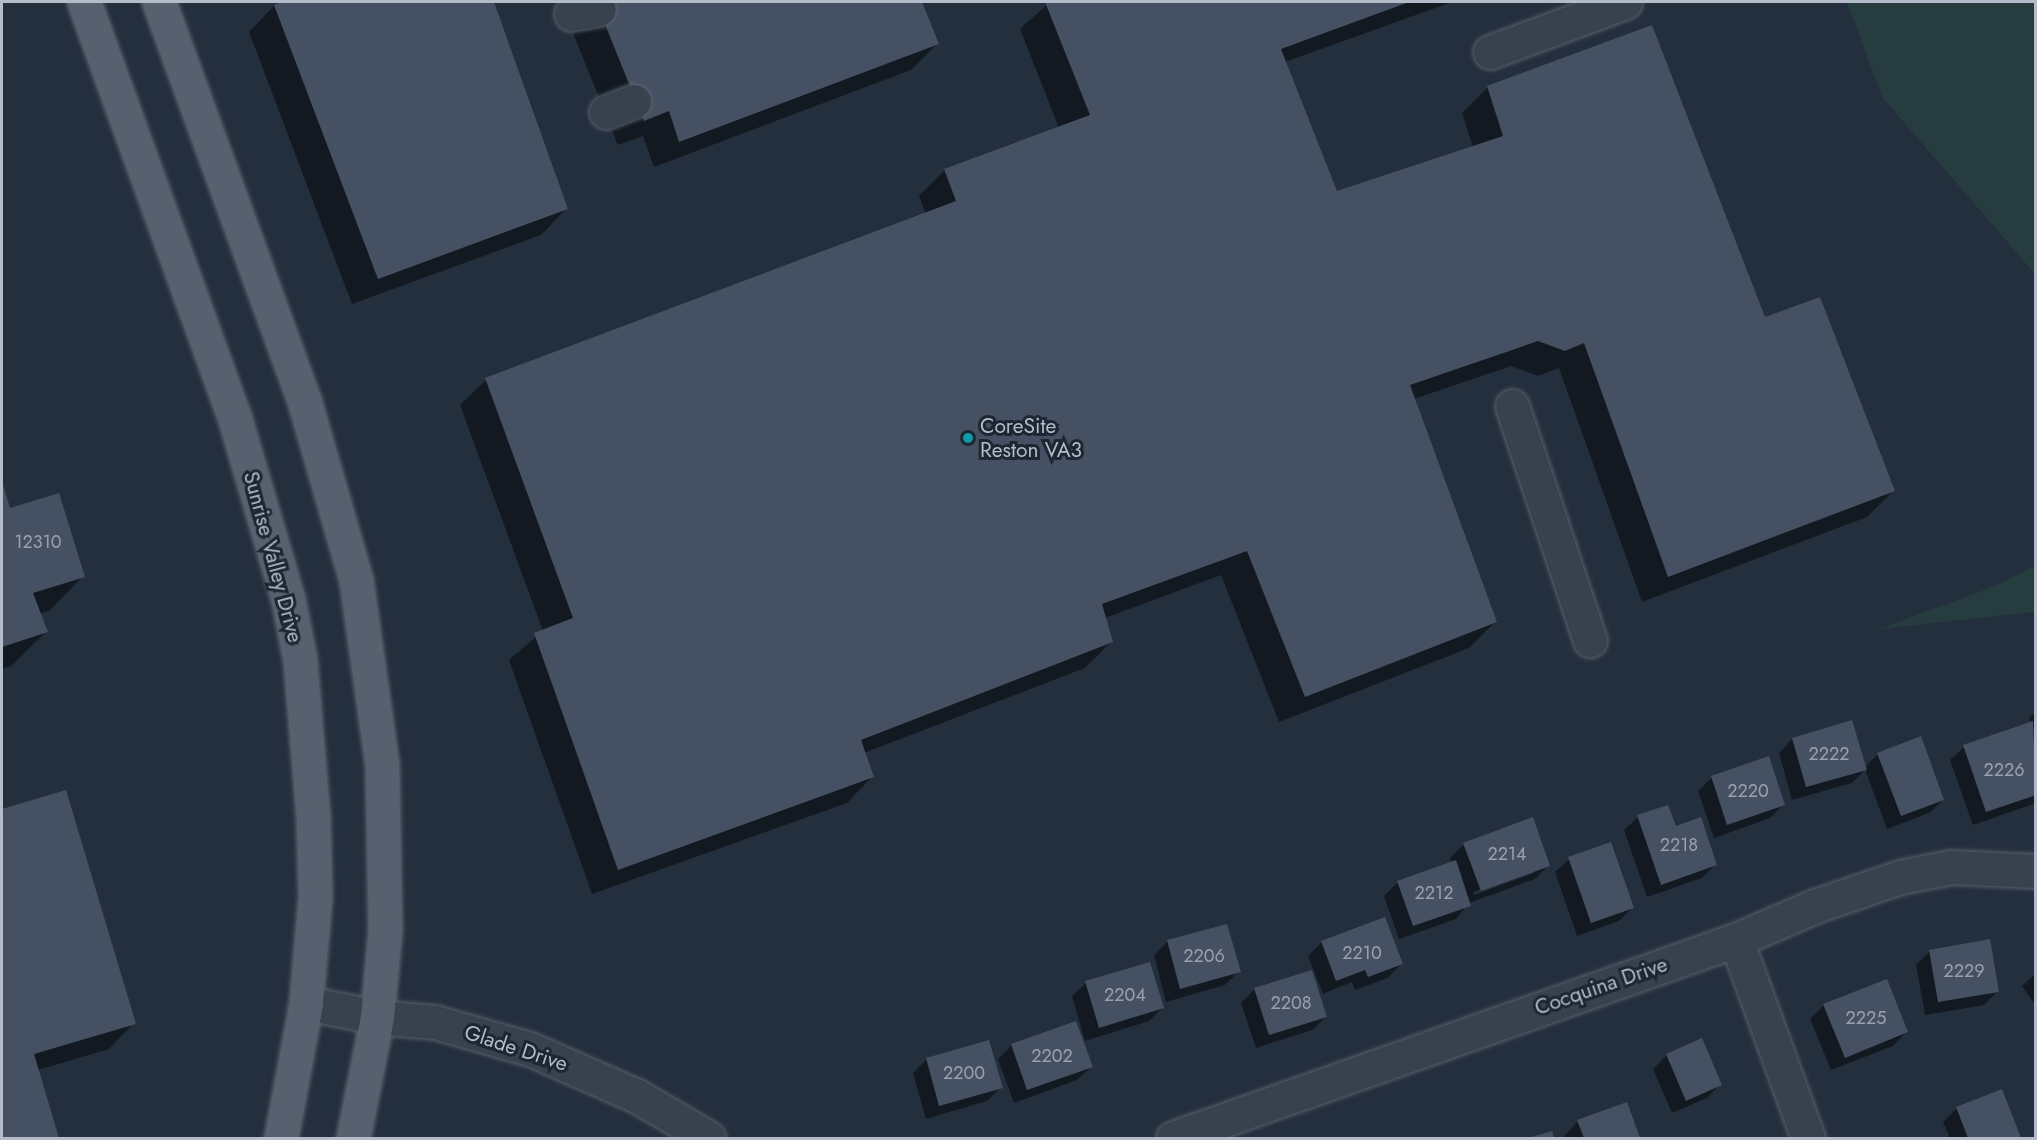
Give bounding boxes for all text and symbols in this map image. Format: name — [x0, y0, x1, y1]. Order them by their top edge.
place label: CoreSite Reston VA3 — [980, 413, 1082, 463]
marker: CoreSite Reston VA3 — [961, 431, 975, 445]
street label: Sunrise Valley Drive — [238, 469, 308, 645]
house number: 12310 — [14, 531, 62, 553]
house number: 2222 — [1809, 743, 1849, 765]
house number: 2226 — [1983, 759, 2025, 781]
house number: 2220 — [1727, 780, 1769, 802]
house number: 2218 — [1660, 834, 1698, 856]
house number: 2214 — [1487, 843, 1527, 865]
house number: 2212 — [1415, 882, 1453, 904]
house number: 2210 — [1342, 942, 1382, 964]
house number: 2206 — [1183, 945, 1225, 967]
street label: Cocquina Drive — [1531, 952, 1671, 1020]
house number: 2229 — [1943, 960, 1985, 982]
house number: 2204 — [1104, 984, 1146, 1006]
house number: 2208 — [1270, 992, 1312, 1014]
house number: 2225 — [1846, 1007, 1886, 1029]
street label: Glade Drive — [461, 1019, 571, 1077]
house number: 2202 — [1031, 1045, 1073, 1067]
house number: 2200 — [943, 1062, 985, 1084]

